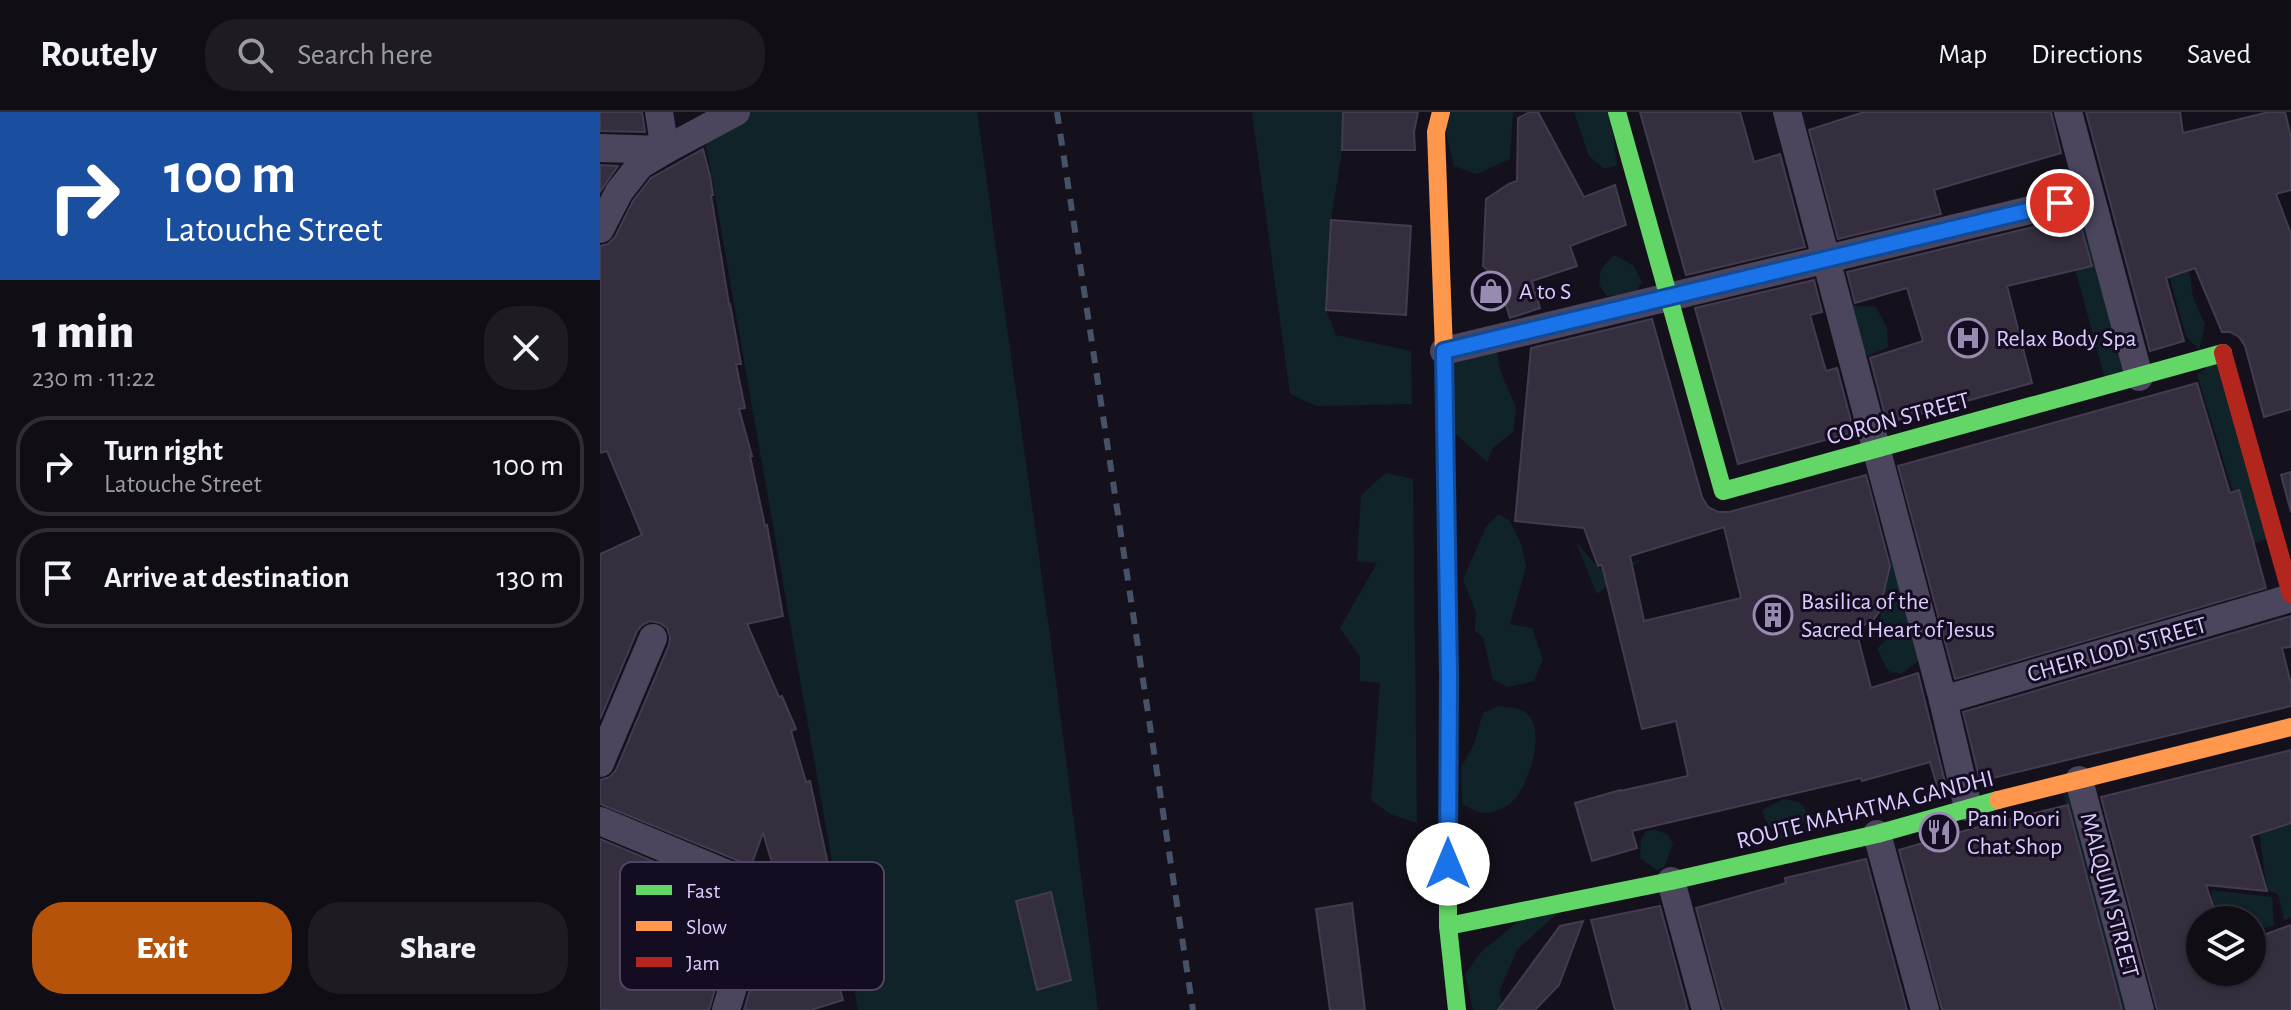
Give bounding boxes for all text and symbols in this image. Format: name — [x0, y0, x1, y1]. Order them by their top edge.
search box — [205, 19, 765, 91]
icon: search — [233, 33, 277, 77]
text: Routely — [40, 36, 157, 74]
text: Search here — [297, 40, 433, 70]
text: Map — [1938, 41, 1987, 69]
text: Directions — [2031, 41, 2143, 69]
text: Saved — [2187, 41, 2251, 69]
icon: right — [32, 144, 136, 248]
text: 100 m — [164, 147, 296, 203]
pin — [2026, 169, 2094, 237]
icon: arrive — [2038, 181, 2082, 225]
text: Latouche Street — [164, 212, 382, 248]
shop icon: A to S — [1470, 270, 1512, 312]
place label: A to S — [1519, 280, 1571, 304]
button: close — [484, 306, 568, 390]
text: 1 min — [32, 309, 134, 357]
hospital icon: Relax Body Spa — [1947, 317, 1989, 359]
place label: Relax Body Spa — [1996, 327, 2137, 351]
text: 230 m · 11:22 — [32, 365, 155, 391]
street label: CORON STREET — [1824, 388, 1973, 450]
text: Turn right — [104, 436, 223, 466]
icon: right — [36, 444, 80, 488]
text: 100 m — [493, 451, 564, 481]
text: Latouche Street — [104, 471, 262, 497]
icon: arrive — [36, 556, 80, 600]
text: Arrive at destination — [104, 563, 350, 593]
text: 130 m — [497, 563, 564, 593]
place label: Basilica of the Sacred Heart of Jesus — [1801, 590, 1995, 642]
building icon: Basilica of the Sacred Heart of Jesus — [1752, 594, 1794, 636]
street label: CHEIR LODI STREET — [2025, 613, 2210, 687]
street label: ROUTE MAHATMA GANDHI — [1734, 766, 1996, 854]
place label: Pani Poori Chat Shop — [1967, 807, 2062, 859]
street label: MALQUIN STREET — [2075, 810, 2143, 981]
restaurant icon: Pani Poori Chat Shop — [1918, 811, 1960, 853]
position arrow — [1406, 822, 1490, 906]
legend — [620, 862, 884, 990]
text: Fast — [686, 880, 720, 902]
button: Exit — [32, 902, 292, 994]
button: Share — [308, 902, 568, 994]
map controls — [2186, 906, 2266, 986]
button: layers — [2186, 906, 2266, 986]
text: Slow — [686, 916, 727, 938]
text: Jam — [686, 952, 720, 974]

